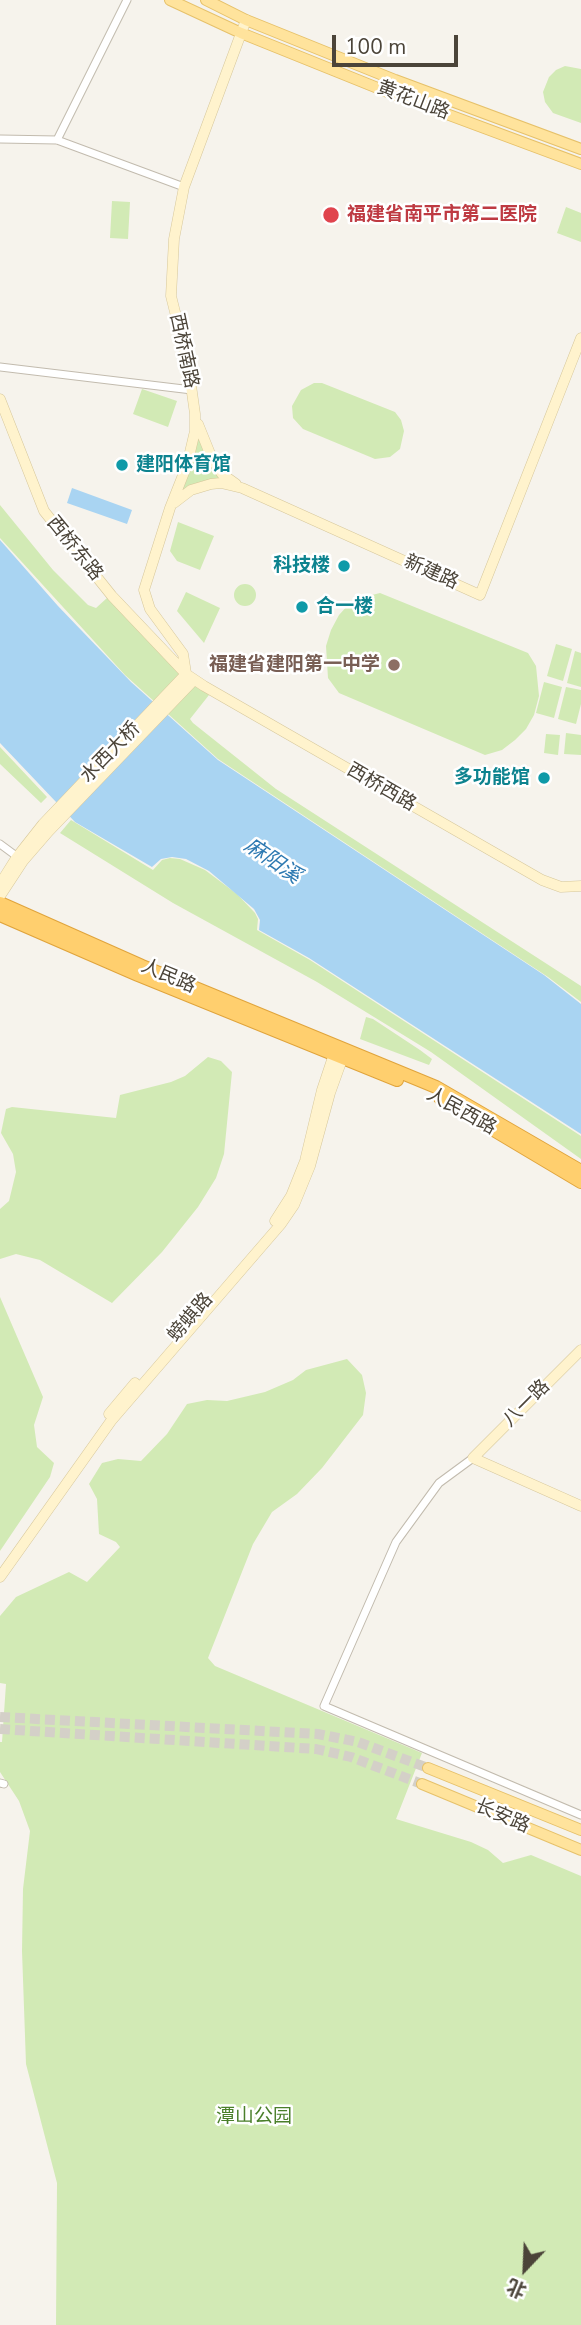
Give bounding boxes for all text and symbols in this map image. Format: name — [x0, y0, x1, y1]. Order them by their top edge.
scale bar — [336, 21, 462, 65]
text: 100 m — [345, 33, 406, 61]
street label: 黄花山路 — [373, 77, 453, 125]
place label: 福建省南平市第二医院 — [347, 204, 537, 226]
marker: 福建省南平市第二医院 — [321, 205, 341, 225]
street label: 西桥南路 — [164, 311, 202, 391]
place label: 建阳体育馆 — [136, 454, 231, 476]
marker: 建阳体育馆 — [114, 457, 130, 473]
street label: 西桥东路 — [41, 512, 107, 586]
street label: 新建路 — [400, 551, 462, 595]
place label: 科技楼 — [273, 555, 330, 577]
marker: 科技楼 — [336, 558, 352, 574]
place label: 合一楼 — [316, 596, 373, 618]
marker: 合一楼 — [294, 599, 310, 615]
place label: 福建省建阳第一中学 — [209, 654, 380, 676]
marker: 福建省建阳第一中学 — [386, 657, 402, 673]
street label: 水西大桥 — [76, 718, 146, 788]
street label: 西桥西路 — [342, 759, 420, 817]
place label: 多功能馆 — [454, 767, 530, 789]
marker: 多功能馆 — [536, 770, 552, 786]
water label: 麻阳溪 — [239, 834, 305, 890]
street label: 人民路 — [137, 955, 199, 999]
street label: 人民西路 — [422, 1084, 500, 1140]
street label: 螃蜞路 — [164, 1289, 218, 1347]
street label: 八一路 — [499, 1376, 555, 1432]
street label: 长安路 — [471, 1795, 533, 1839]
park label: 潭山公园 — [216, 2106, 292, 2128]
north arrow — [490, 2234, 560, 2304]
text: 北 — [503, 2273, 531, 2304]

